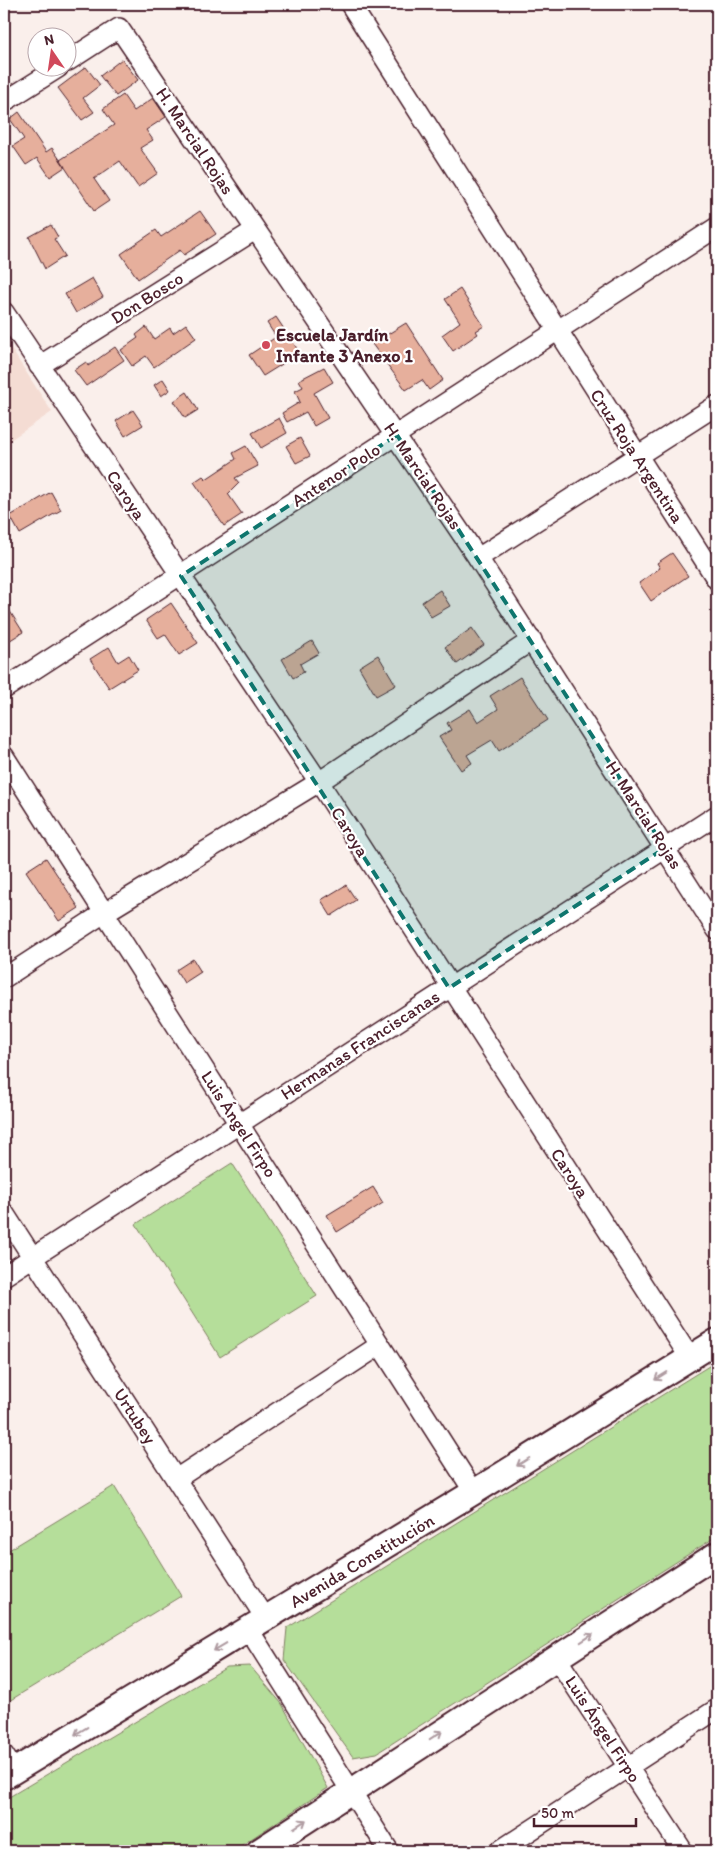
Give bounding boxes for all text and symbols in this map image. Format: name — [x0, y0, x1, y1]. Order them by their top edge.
north arrow — [28, 28, 78, 78]
text: N — [43, 30, 56, 49]
street label: H. Marcial Rojas — [151, 83, 239, 199]
street label: Don Bosco — [107, 267, 187, 329]
place label: Escuela Jardín Infante 3 Anexo 1 — [276, 324, 413, 367]
marker: Escuela Jardín Infante 3 Anexo 1 — [260, 339, 272, 351]
street label: Cruz Roja Argentina — [585, 385, 689, 528]
street label: H. Marcial Rojas — [379, 418, 467, 534]
street label: Antenor Polo — [288, 438, 384, 512]
street label: Caroya — [101, 466, 151, 525]
street label: H. Marcial Rojas — [601, 757, 687, 873]
street label: Caroya — [326, 803, 374, 862]
street label: Hermanas Franciscanas — [276, 985, 444, 1105]
street label: Luis Ángel Firpo — [196, 1066, 282, 1182]
street label: Caroya — [546, 1144, 595, 1203]
one-way arrow — [654, 1371, 668, 1381]
street label: Urtubey — [109, 1384, 161, 1449]
one-way arrow — [516, 1457, 530, 1467]
street label: Avenida Constitución — [286, 1509, 438, 1613]
one-way arrow — [580, 1633, 594, 1643]
one-way arrow — [214, 1642, 228, 1652]
street label: Luis Ángel Firpo — [560, 1671, 646, 1787]
one-way arrow — [74, 1726, 88, 1736]
one-way arrow — [429, 1730, 443, 1741]
scale bar — [534, 1795, 636, 1827]
text: 50 m — [541, 1804, 574, 1822]
one-way arrow — [293, 1819, 307, 1830]

